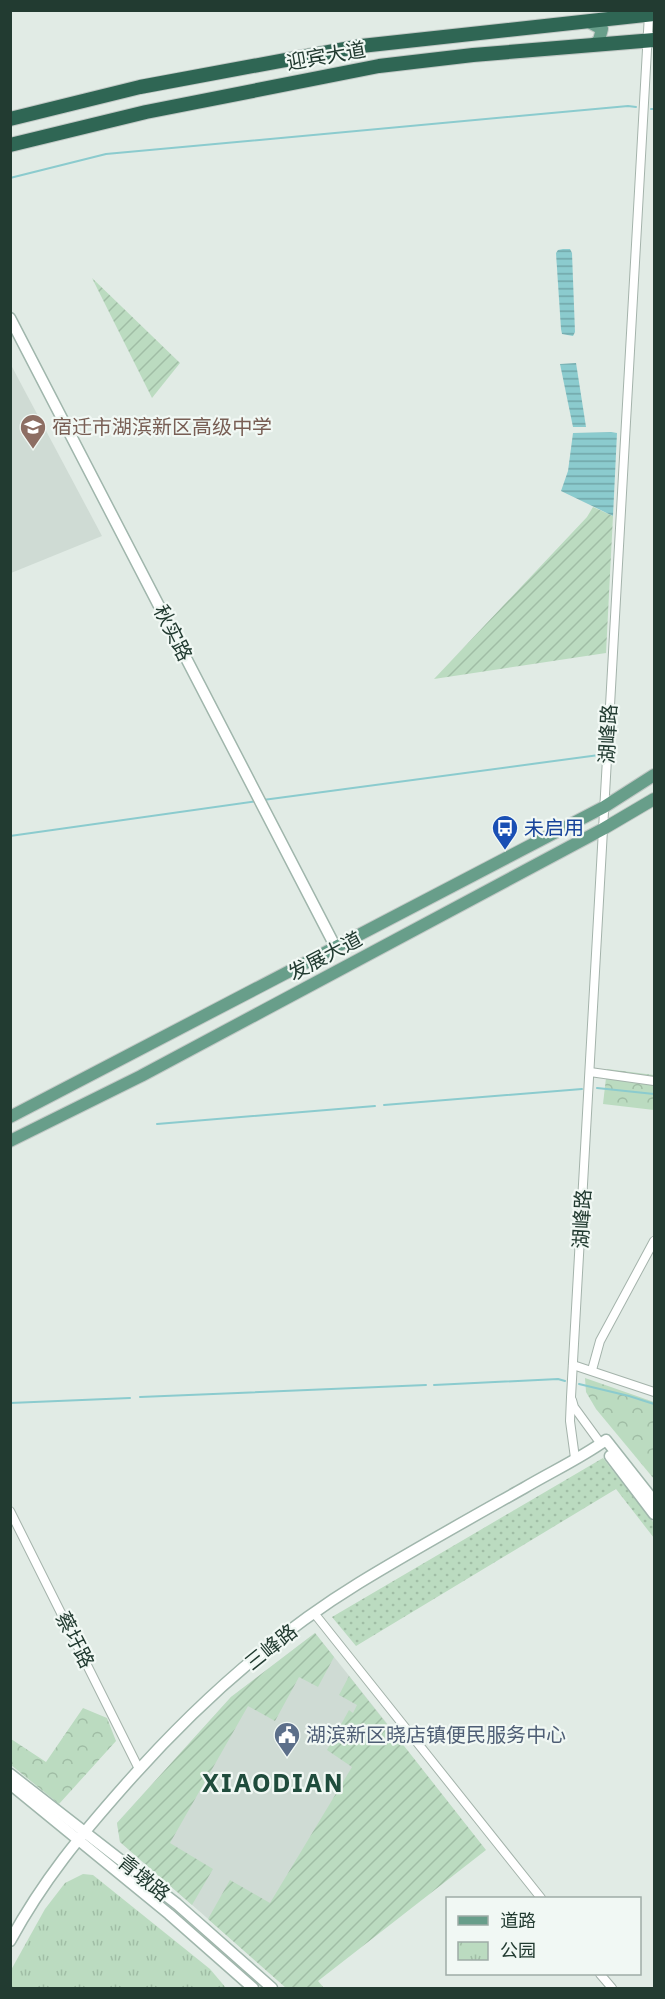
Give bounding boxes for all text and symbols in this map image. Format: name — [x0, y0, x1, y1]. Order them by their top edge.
street label: 迎宾大道 — [284, 35, 368, 76]
school or university icon: 宿迁市湖滨新区高级中学 — [18, 412, 48, 450]
place label: 宿迁市湖滨新区高级中学 — [52, 413, 272, 440]
street label: 秋实路 — [148, 600, 199, 666]
street label: 湖峰路 — [592, 703, 623, 765]
bus stop icon: 未启用 — [490, 813, 520, 851]
place label: 未启用 — [524, 814, 584, 841]
street label: 发展大道 — [283, 925, 366, 986]
street label: 湖峰路 — [566, 1188, 597, 1250]
street label: 蔡圩路 — [50, 1607, 101, 1673]
street label: 三峰路 — [239, 1617, 302, 1676]
public building icon: 湖滨新区晓店镇便民服务中心 — [272, 1720, 302, 1758]
place label: 湖滨新区晓店镇便民服务中心 — [306, 1721, 566, 1748]
district label: XIAODIAN — [202, 1765, 344, 1799]
street label: 青墩路 — [113, 1848, 176, 1907]
legend — [446, 1897, 641, 1975]
text: 道路 — [500, 1909, 536, 1932]
text: 公园 — [500, 1939, 536, 1962]

